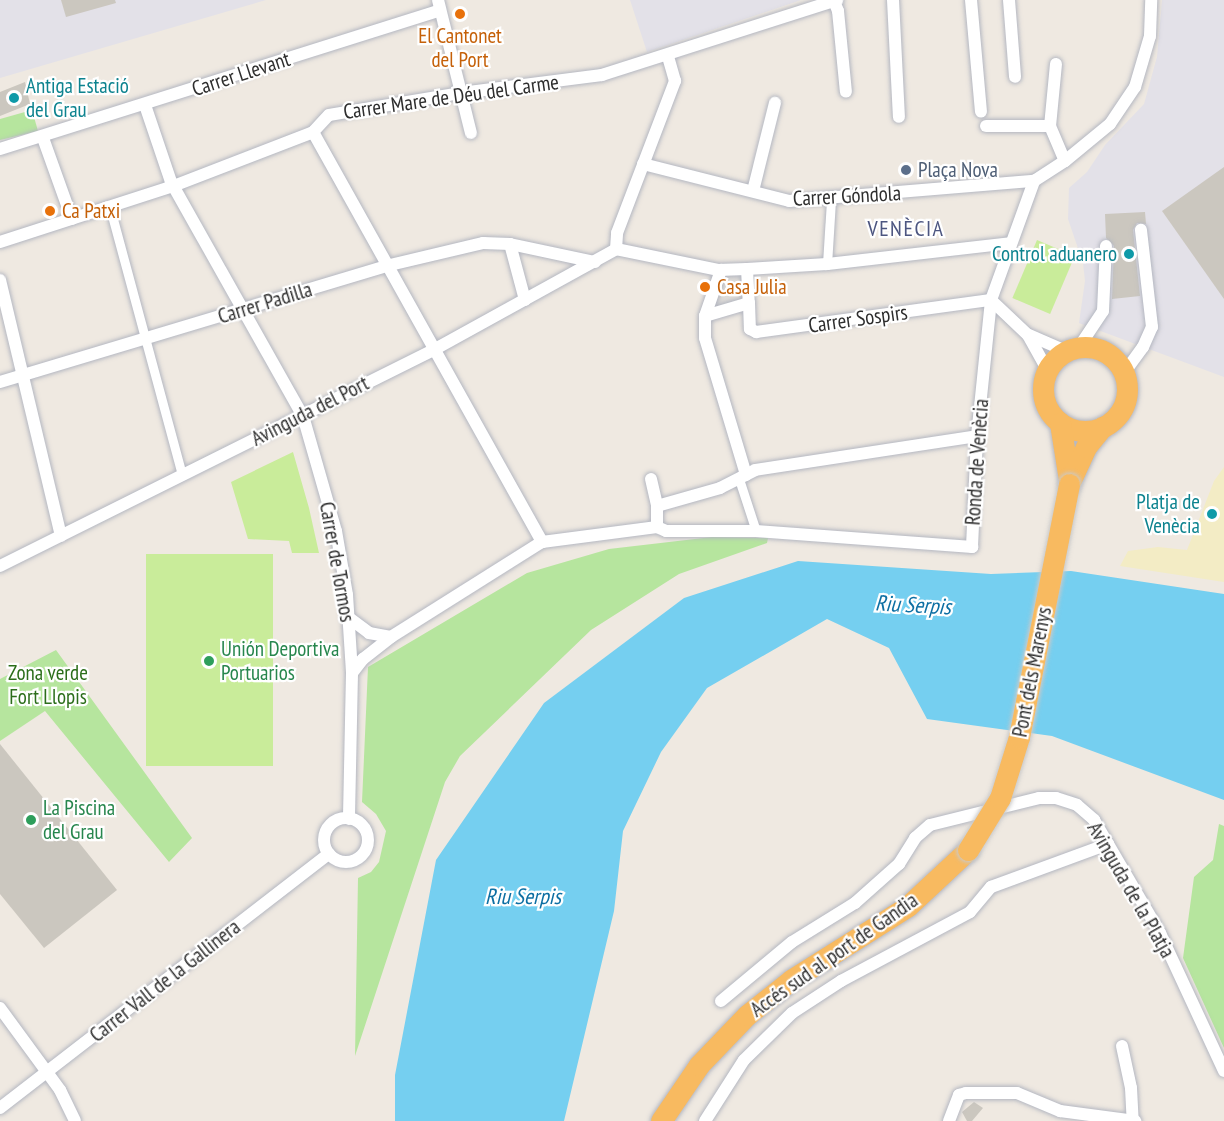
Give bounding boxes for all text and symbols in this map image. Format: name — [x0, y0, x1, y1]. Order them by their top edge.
marker: El Cantonet del Port — [453, 7, 467, 21]
place label: El Cantonet del Port — [418, 23, 502, 73]
street label: Carrer Llevant — [189, 46, 293, 102]
street label: Carrer Mare de Déu del Carme — [342, 69, 560, 125]
place label: Antiga Estació del Grau — [26, 73, 129, 123]
marker: Antiga Estació del Grau — [7, 91, 21, 105]
place label: Plaça Nova — [918, 157, 998, 183]
marker: Plaça Nova — [899, 163, 913, 177]
street label: Carrer Góndola — [792, 181, 902, 211]
place label: Ca Patxi — [62, 198, 120, 224]
marker: Ca Patxi — [43, 204, 57, 218]
district label: VENÈCIA — [867, 216, 945, 242]
place label: Control aduanero — [992, 241, 1117, 267]
marker: Control aduanero — [1122, 247, 1136, 261]
place label: Casa Julia — [717, 274, 787, 300]
street label: Carrer Padilla — [215, 277, 315, 329]
marker: Casa Julia — [698, 280, 712, 294]
street label: Carrer Sospirs — [807, 300, 909, 338]
street label: Avinguda del Port — [247, 371, 373, 451]
street label: Ronda de Venècia — [960, 398, 994, 526]
place label: Platja de Venècia — [1136, 489, 1200, 539]
street label: Carrer de Tormos — [314, 500, 360, 624]
marker: Platja de Venècia — [1205, 507, 1219, 521]
water label: Riu Serpis — [874, 590, 952, 620]
street label: Pont dels Marenys — [1007, 605, 1057, 739]
place label: Unión Deportiva Portuarios — [221, 636, 340, 686]
marker: Unión Deportiva Portuarios — [202, 654, 216, 668]
park label: Zona verde Fort Llopis — [8, 660, 88, 710]
place label: La Piscina del Grau — [43, 795, 115, 845]
marker: La Piscina del Grau — [24, 813, 38, 827]
street label: Avinguda de la Platja — [1082, 818, 1180, 962]
water label: Riu Serpis — [485, 884, 561, 910]
street label: Accés sud al port de Gandia — [745, 888, 923, 1022]
street label: Carrer Vall de la Gallinera — [84, 914, 246, 1048]

